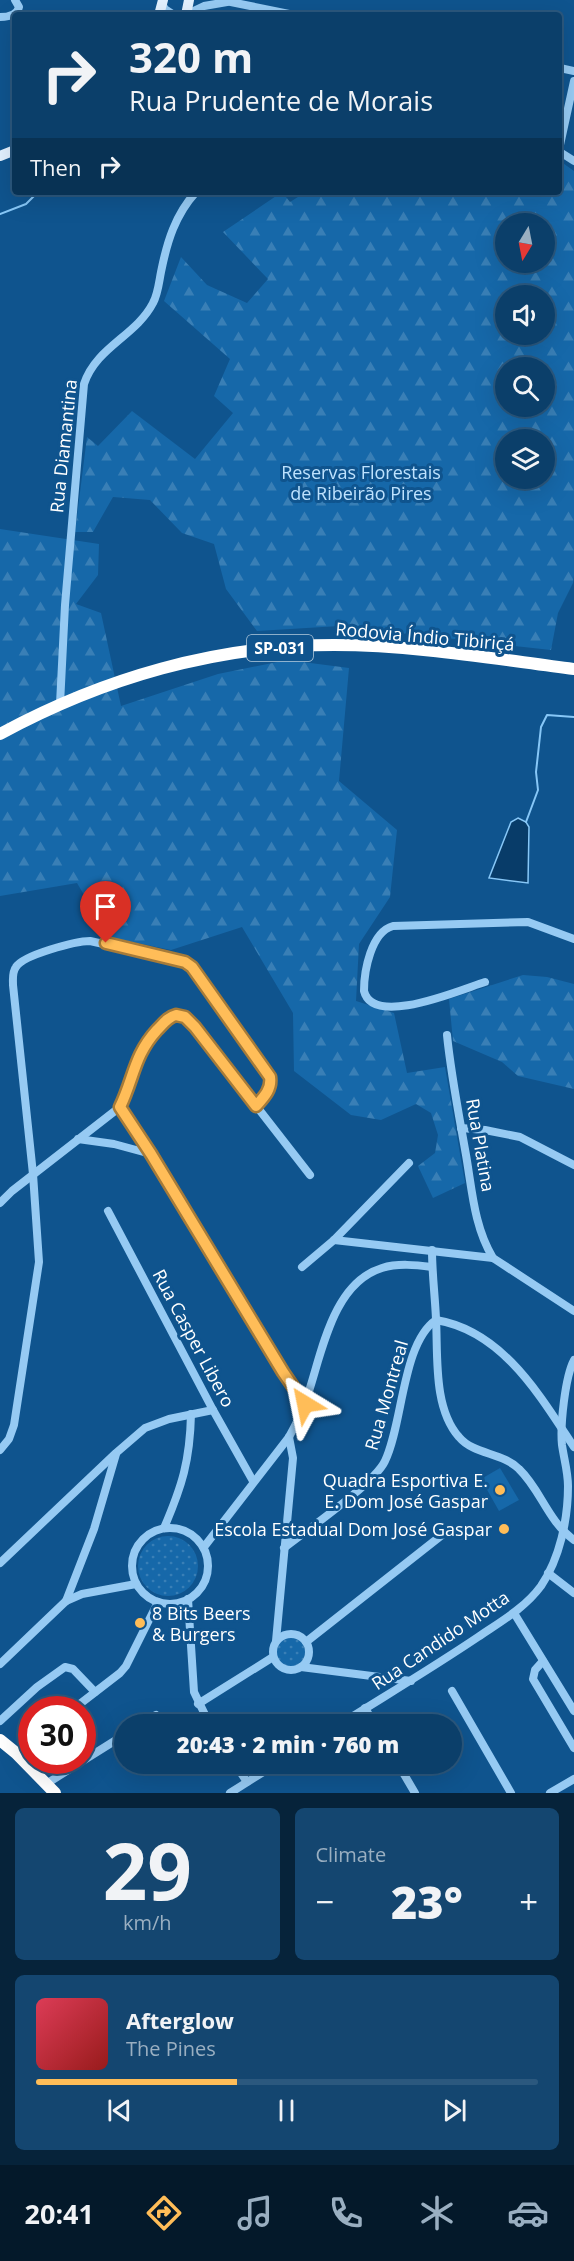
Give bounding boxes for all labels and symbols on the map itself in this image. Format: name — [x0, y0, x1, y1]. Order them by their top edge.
north arrow — [495, 213, 555, 273]
street label: Rua Diamantina — [44, 378, 82, 514]
park label: Reservas Florestais de Ribeirão Pires — [281, 460, 441, 505]
street label: Rodovia Índio Tibiriçá — [334, 616, 516, 656]
road number: SP-031 — [247, 635, 313, 661]
pin — [80, 881, 131, 943]
street label: Rua Platina — [461, 1097, 501, 1193]
street label: Rua Casper Libero — [147, 1265, 241, 1411]
street label: Rua Montreal — [359, 1337, 413, 1453]
position arrow — [273, 1372, 337, 1436]
place label: Quadra Esportiva E. E. Dom José Gaspar — [323, 1468, 489, 1513]
marker: Quadra Esportiva E. E. Dom José Gaspar — [493, 1483, 507, 1497]
place label: Escola Estadual Dom José Gaspar — [214, 1517, 493, 1541]
marker: Escola Estadual Dom José Gaspar — [497, 1522, 511, 1536]
street label: Rua Candido Motta — [366, 1585, 514, 1695]
place label: 8 Bits Beers & Burgers — [152, 1601, 251, 1646]
marker: 8 Bits Beers & Burgers — [133, 1616, 147, 1630]
speed limit sign: 30 — [18, 1696, 96, 1774]

